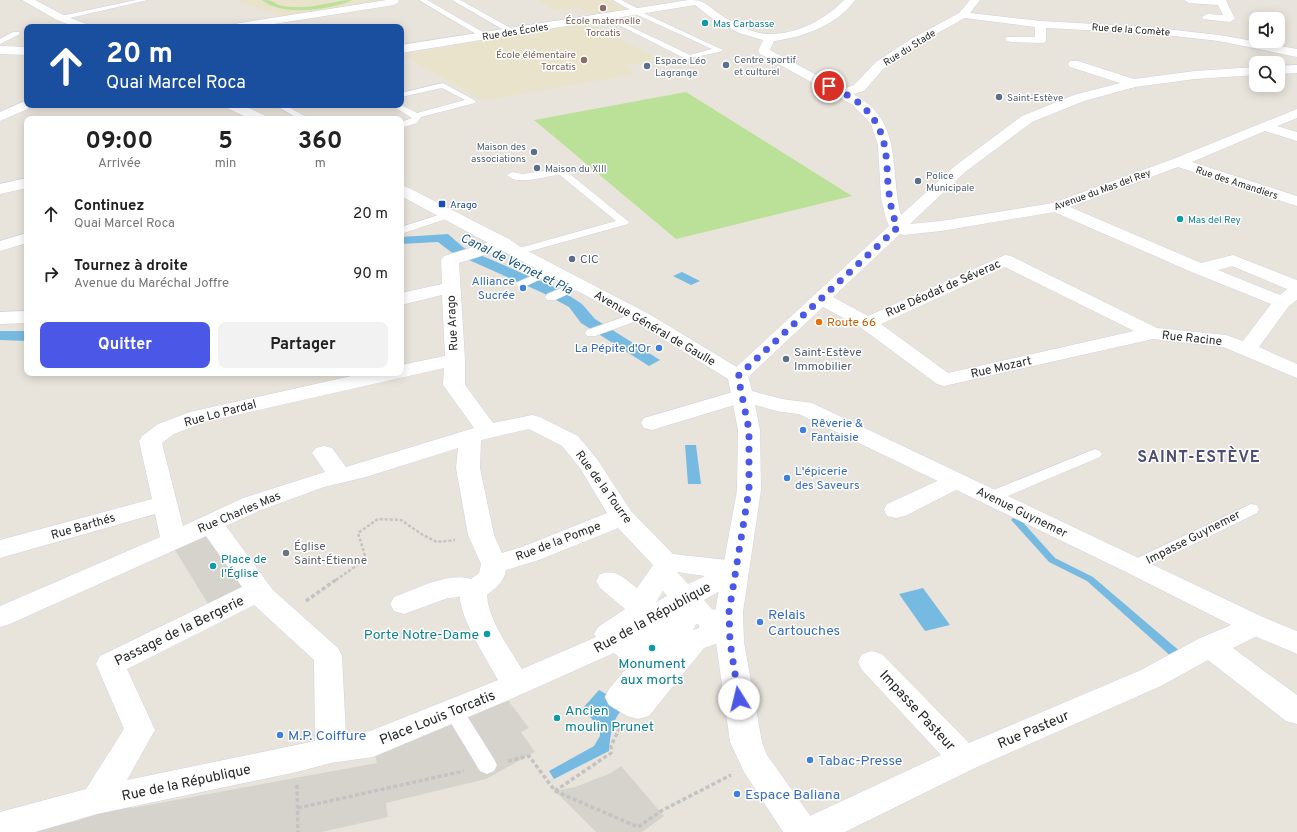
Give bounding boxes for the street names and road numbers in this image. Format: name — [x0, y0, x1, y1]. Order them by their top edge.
street label: Rue des Écoles — [481, 21, 549, 44]
street label: Rue de la Comète — [1091, 21, 1171, 40]
street label: Rue du Stade — [881, 27, 938, 70]
street label: Rue des Amandiers — [1194, 164, 1280, 203]
street label: Avenue du Mas del Rey — [1052, 167, 1153, 214]
street label: Rue Déodat de Séverac — [883, 256, 1004, 322]
street label: Avenue Général de Gaulle — [591, 287, 718, 370]
street label: Rue Arago — [444, 294, 462, 351]
street label: Rue Racine — [1161, 328, 1223, 350]
street label: Rue Mozart — [969, 353, 1033, 383]
street label: Rue Lo Pardal — [182, 397, 258, 431]
street label: Rue de la Tourre — [571, 448, 635, 527]
street label: Avenue Guynemer — [973, 484, 1070, 542]
street label: Rue Charles Mas — [195, 488, 283, 538]
street label: Impasse Guynemer — [1143, 507, 1244, 569]
street label: Rue Barthés — [49, 510, 117, 544]
street label: Rue de la Pompe — [513, 518, 603, 566]
street label: Rue de la République — [591, 579, 714, 658]
street label: Passage de la Bergerie — [112, 593, 247, 670]
street label: Impasse Pasteur — [875, 667, 959, 755]
street label: Place Louis Torcatis — [377, 687, 498, 749]
street label: Rue Pasteur — [995, 707, 1072, 753]
street label: Rue de la République — [120, 761, 252, 805]

